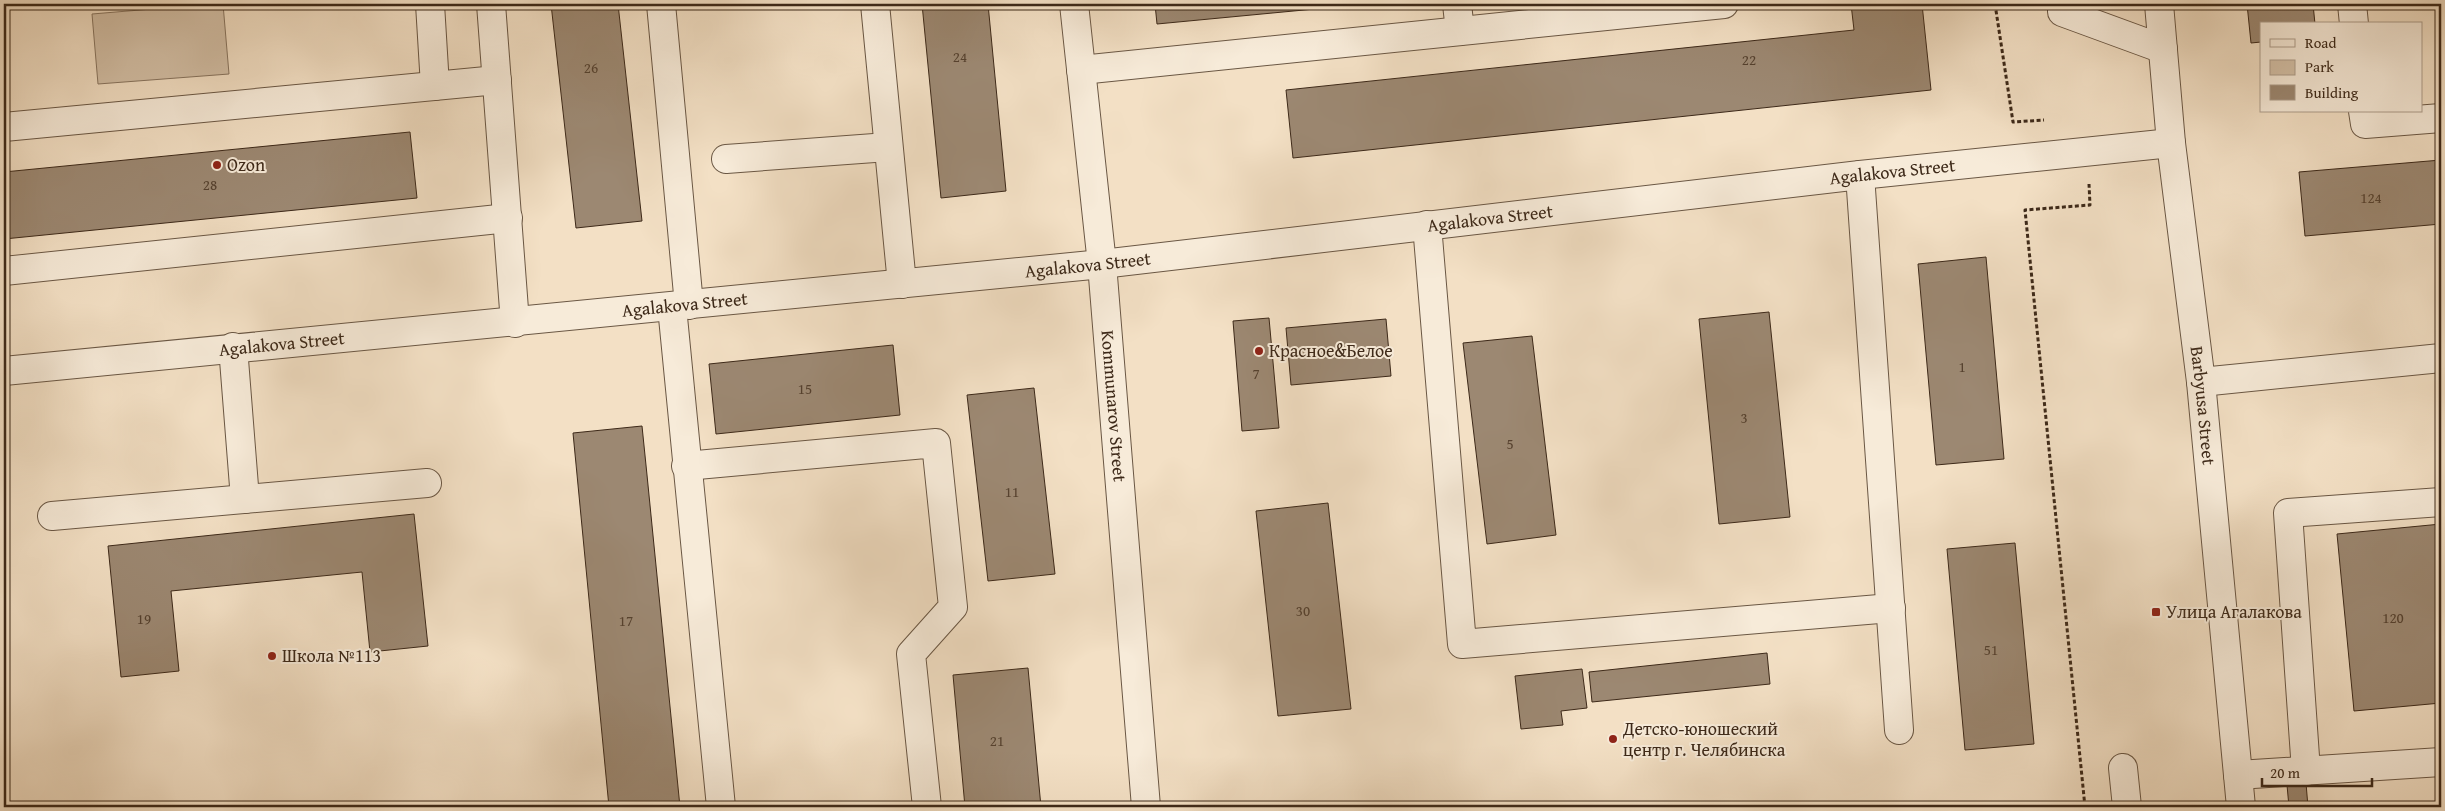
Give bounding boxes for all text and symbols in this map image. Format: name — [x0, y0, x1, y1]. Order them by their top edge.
legend — [2260, 22, 2422, 112]
text: Road — [2305, 32, 2336, 53]
house number: 24 — [953, 46, 967, 67]
house number: 22 — [1742, 49, 1756, 70]
text: Park — [2305, 56, 2334, 77]
house number: 26 — [584, 57, 598, 78]
text: Building — [2305, 82, 2359, 103]
place label: Ozon — [227, 151, 265, 178]
street label: Agalakova Street — [1828, 151, 1957, 191]
marker: Ozon — [211, 159, 223, 171]
house number: 28 — [203, 174, 217, 195]
house number: 124 — [2360, 187, 2382, 208]
street label: Agalakova Street — [1426, 197, 1555, 239]
street label: Agalakova Street — [1024, 244, 1153, 284]
street label: Agalakova Street — [621, 285, 750, 324]
street label: Agalakova Street — [217, 324, 346, 363]
street label: Kommunarov Street — [1094, 329, 1134, 484]
place label: Красное&Белое — [1269, 337, 1393, 364]
street label: Barbyusa Street — [2184, 344, 2223, 467]
marker: Красное&Белое — [1253, 345, 1265, 357]
house number: 1 — [1958, 356, 1966, 377]
house number: 7 — [1252, 363, 1260, 384]
house number: 15 — [798, 378, 812, 399]
house number: 3 — [1740, 407, 1748, 428]
house number: 5 — [1506, 433, 1514, 454]
house number: 11 — [1005, 481, 1019, 502]
place label: Улица Агалакова — [2166, 598, 2302, 625]
house number: 30 — [1296, 600, 1310, 621]
marker: Улица Агалакова — [2150, 606, 2162, 618]
house number: 120 — [2382, 607, 2404, 628]
house number: 19 — [137, 608, 151, 629]
house number: 17 — [619, 610, 633, 631]
house number: 51 — [1984, 639, 1998, 660]
place label: Школа №113 — [282, 642, 381, 669]
marker: Школа №113 — [266, 650, 278, 662]
place label: Детско-юношеский центр г. Челябинска — [1622, 715, 1786, 763]
house number: 21 — [990, 730, 1004, 751]
marker: Детско-юношеский центр г. Челябинска — [1607, 733, 1619, 745]
scale bar — [2262, 756, 2372, 788]
text: 20 m — [2270, 762, 2301, 783]

